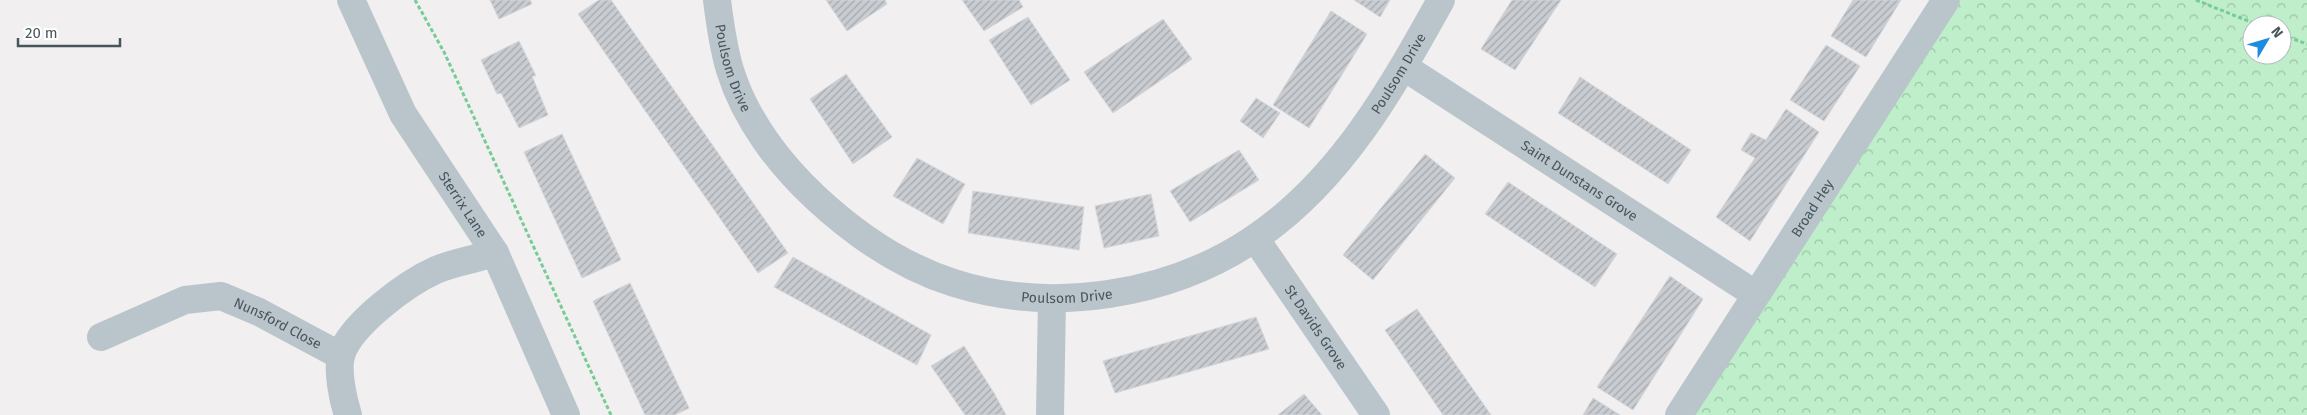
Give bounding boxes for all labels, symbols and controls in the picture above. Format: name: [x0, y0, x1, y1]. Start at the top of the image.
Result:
scale bar: [18, 15, 120, 47]
north arrow: [2242, 15, 2292, 65]
street label: Poulsom Drive: [712, 23, 755, 115]
text: N: [2267, 23, 2286, 41]
text: 20 m: [25, 24, 58, 42]
street label: Poulsom Drive: [1367, 30, 1429, 117]
street label: Saint Dunstans Grove: [1518, 137, 1641, 224]
street label: Sterrix Lane: [435, 168, 491, 241]
street label: Broad Hey: [1787, 176, 1837, 240]
street label: St Davids Grove: [1281, 282, 1351, 373]
street label: Poulsom Drive: [1021, 285, 1114, 307]
street label: Nunsford Close: [231, 294, 325, 353]

